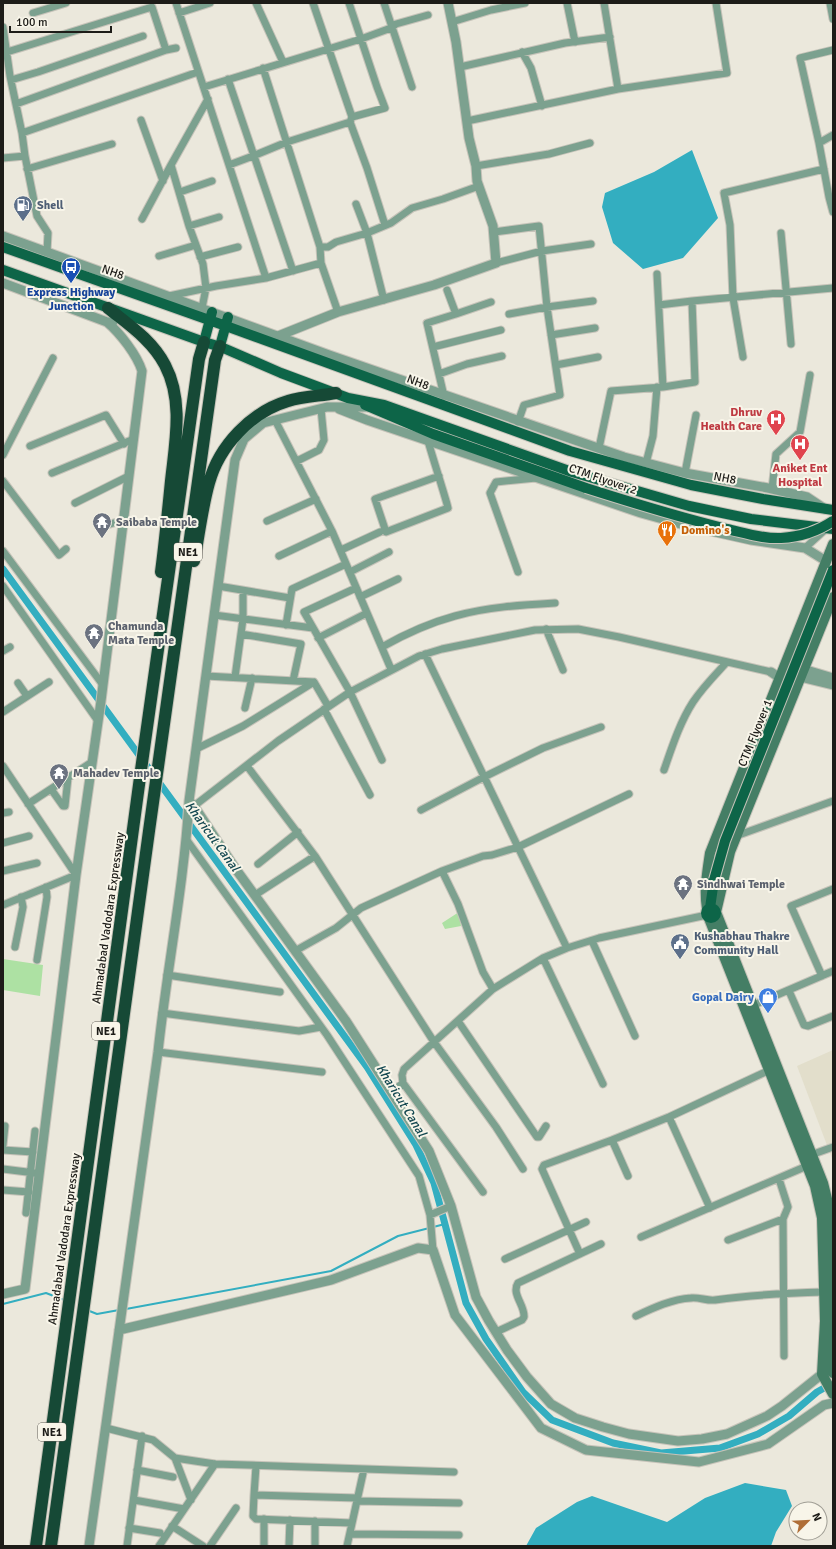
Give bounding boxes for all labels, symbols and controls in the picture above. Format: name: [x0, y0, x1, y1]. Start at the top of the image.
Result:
scale bar: [10, 8, 111, 34]
text: 100 m: [16, 15, 48, 30]
fuel station icon: Shell: [12, 194, 34, 222]
place label: Shell: [37, 198, 64, 213]
bus stop icon: Express Highway Junction: [60, 256, 82, 284]
street label: NH8: [100, 262, 126, 283]
place label: Express Highway Junction: [27, 285, 115, 314]
street label: NH8: [405, 372, 431, 393]
place label: Dhruv Health Care: [700, 405, 762, 434]
hospital icon: Dhruv Health Care: [765, 408, 787, 436]
hospital icon: Aniket Ent Hospital: [789, 433, 811, 461]
street label: CTM Flyover 2: [567, 461, 639, 498]
place label: Aniket Ent Hospital: [773, 461, 828, 490]
street label: NH8: [712, 469, 737, 488]
temple icon: Saibaba Temple: [91, 511, 113, 539]
place label: Saibaba Temple: [116, 515, 197, 530]
restaurant icon: Domino's: [656, 519, 678, 547]
place label: Domino's: [681, 523, 730, 538]
road number: NE1: [174, 543, 202, 561]
place label: Chamunda Mata Temple: [108, 619, 174, 648]
temple icon: Chamunda Mata Temple: [83, 622, 105, 650]
street label: CTM Flyover 1: [735, 697, 776, 769]
temple icon: Mahadev Temple: [48, 762, 70, 790]
place label: Mahadev Temple: [73, 766, 159, 781]
water label: Kharicut Canal: [181, 799, 244, 876]
street label: Ahmadabad Vadodara Expressway: [89, 831, 128, 1005]
temple icon: Sindhwai Temple: [672, 873, 694, 901]
place label: Sindhwai Temple: [697, 877, 785, 892]
place label: Kushabhau Thakre Community Hall: [694, 929, 790, 958]
public building icon: Kushabhau Thakre Community Hall: [669, 932, 691, 960]
shop icon: Gopal Dairy: [757, 986, 779, 1014]
place label: Gopal Dairy: [692, 990, 754, 1005]
road number: NE1: [92, 1022, 120, 1040]
water label: Kharicut Canal: [373, 1061, 430, 1141]
street label: Ahmadabad Vadodara Expressway: [45, 1152, 84, 1326]
road number: NE1: [38, 1423, 66, 1441]
north arrow: [788, 1501, 828, 1541]
text: N: [809, 1511, 824, 1523]

